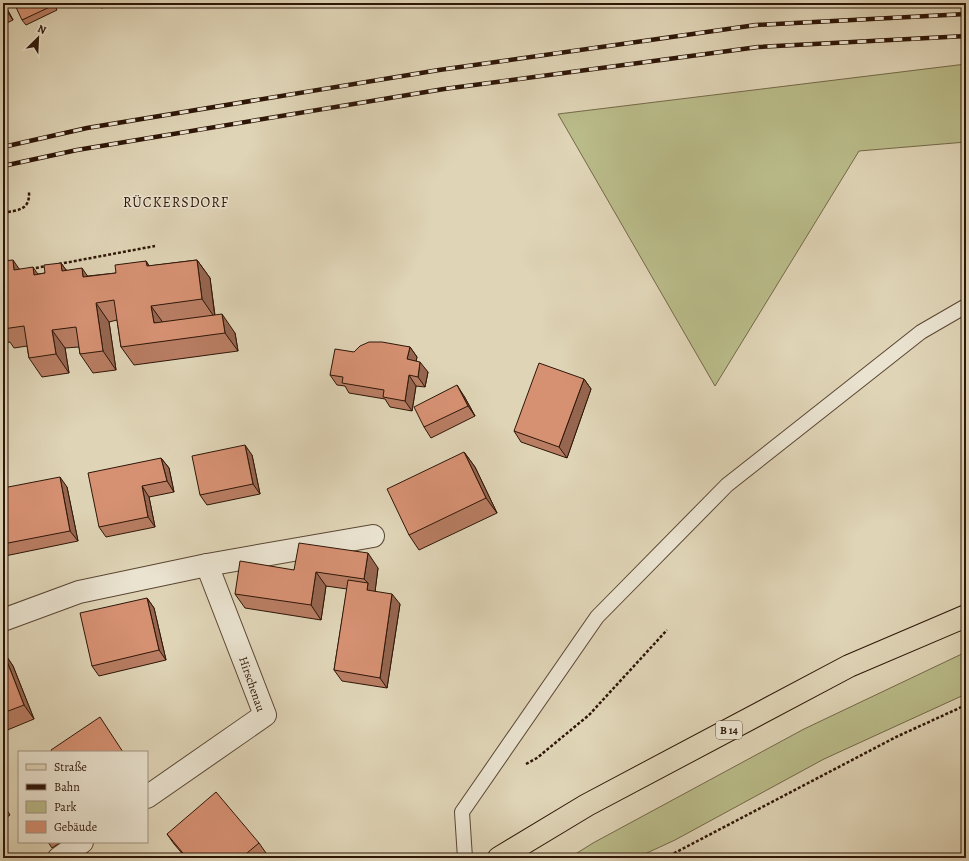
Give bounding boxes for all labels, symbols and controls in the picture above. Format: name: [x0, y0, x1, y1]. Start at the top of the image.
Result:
north arrow: [18, 18, 58, 58]
text: N: [35, 21, 49, 38]
district label: RÜCKERSDORF: [123, 193, 229, 212]
street label: Hirschenau: [235, 654, 269, 714]
road number: B 14: [716, 721, 742, 739]
legend: [18, 751, 148, 843]
text: Straße: [54, 759, 87, 775]
text: Bahn: [54, 779, 80, 795]
text: Park: [54, 799, 77, 815]
text: Gebäude: [54, 819, 97, 835]

